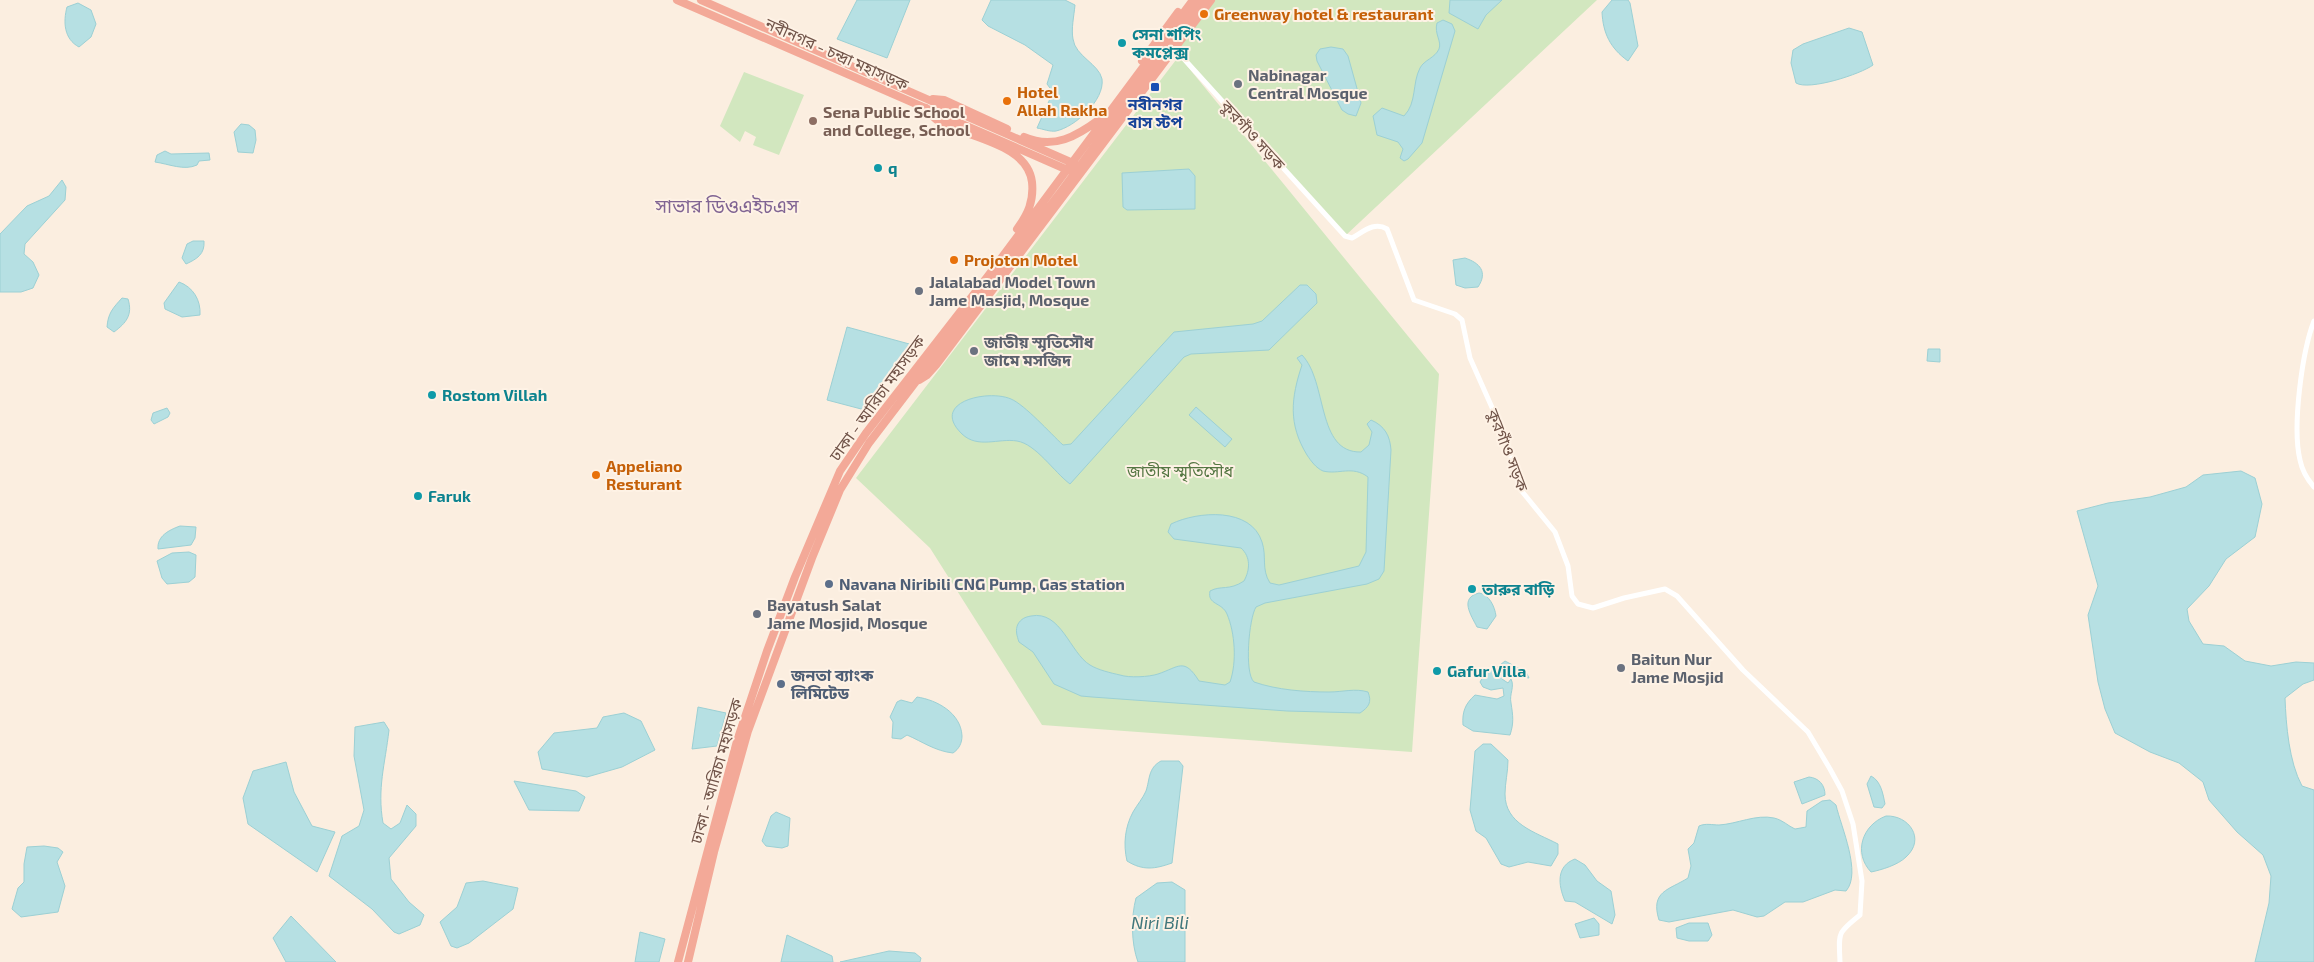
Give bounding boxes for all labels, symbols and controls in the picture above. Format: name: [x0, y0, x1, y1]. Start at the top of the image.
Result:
place label: Greenway hotel & restaurant: [1214, 4, 1434, 24]
marker: Greenway hotel & restaurant: [1198, 8, 1210, 20]
street label: নবীনগর - চন্দ্রা মহাসড়ক: [762, 13, 913, 94]
place label: সেনা শপিং কমপ্লেক্স: [1131, 24, 1202, 61]
marker: সেনা শপিং কমপ্লেক্স: [1116, 37, 1128, 49]
place label: Nabinagar Central Mosque: [1248, 65, 1367, 102]
marker: Nabinagar Central Mosque: [1232, 78, 1244, 90]
marker: নবীনগর বাস স্টপ: [1149, 81, 1161, 93]
place label: Hotel Allah Rakha: [1017, 82, 1107, 119]
place label: নবীনগর বাস স্টপ: [1127, 94, 1183, 131]
marker: Hotel Allah Rakha: [1001, 95, 1013, 107]
street label: কুরগাঁও সড়ক: [1216, 95, 1290, 175]
place label: Sena Public School and College, School: [823, 102, 971, 139]
marker: Sena Public School and College, School: [807, 115, 819, 127]
place label: q: [888, 158, 898, 177]
marker: q: [872, 162, 884, 174]
district label: সাভার ডিওএইচএস: [654, 194, 800, 217]
place label: Projoton Motel: [964, 250, 1079, 269]
marker: Projoton Motel: [948, 254, 960, 266]
place label: Jalalabad Model Town Jame Masjid, Mosque: [929, 272, 1096, 309]
marker: Jalalabad Model Town Jame Masjid, Mosque: [913, 285, 925, 297]
street label: ঢাকা - আরিচা মহাসড়ক: [824, 331, 929, 465]
place label: জাতীয় স্মৃতিসৌধ জামে মসজিদ: [983, 332, 1094, 369]
marker: জাতীয় স্মৃতিসৌধ জামে মসজিদ: [968, 345, 980, 357]
place label: Rostom Villah: [442, 385, 547, 404]
marker: Rostom Villah: [426, 389, 438, 401]
street label: কুরগাঁও সড়ক: [1483, 405, 1533, 495]
place label: Appeliano Resturant: [606, 456, 683, 493]
park label: জাতীয় স্মৃতিসৌধ: [1126, 461, 1234, 483]
marker: Appeliano Resturant: [590, 469, 602, 481]
place label: Faruk: [428, 486, 471, 505]
marker: Faruk: [412, 490, 424, 502]
place label: Navana Niribili CNG Pump, Gas station: [839, 574, 1125, 593]
marker: Navana Niribili CNG Pump, Gas station: [823, 578, 835, 590]
place label: তারুর বাড়ি: [1481, 579, 1555, 598]
marker: তারুর বাড়ি: [1466, 583, 1478, 595]
place label: Bayatush Salat Jame Mosjid, Mosque: [767, 595, 928, 632]
marker: Bayatush Salat Jame Mosjid, Mosque: [751, 608, 763, 620]
place label: Baitun Nur Jame Mosjid: [1631, 649, 1724, 686]
place label: Gafur Villa: [1447, 661, 1526, 680]
marker: Baitun Nur Jame Mosjid: [1615, 662, 1627, 674]
place label: জনতা ব্যাংক লিমিটেড: [790, 665, 874, 702]
marker: Gafur Villa: [1431, 665, 1443, 677]
marker: জনতা ব্যাংক লিমিটেড: [775, 678, 787, 690]
street label: ঢাকা - আরিচা মহাসড়ক: [685, 695, 746, 847]
water label: Niri Bili: [1131, 911, 1190, 933]

